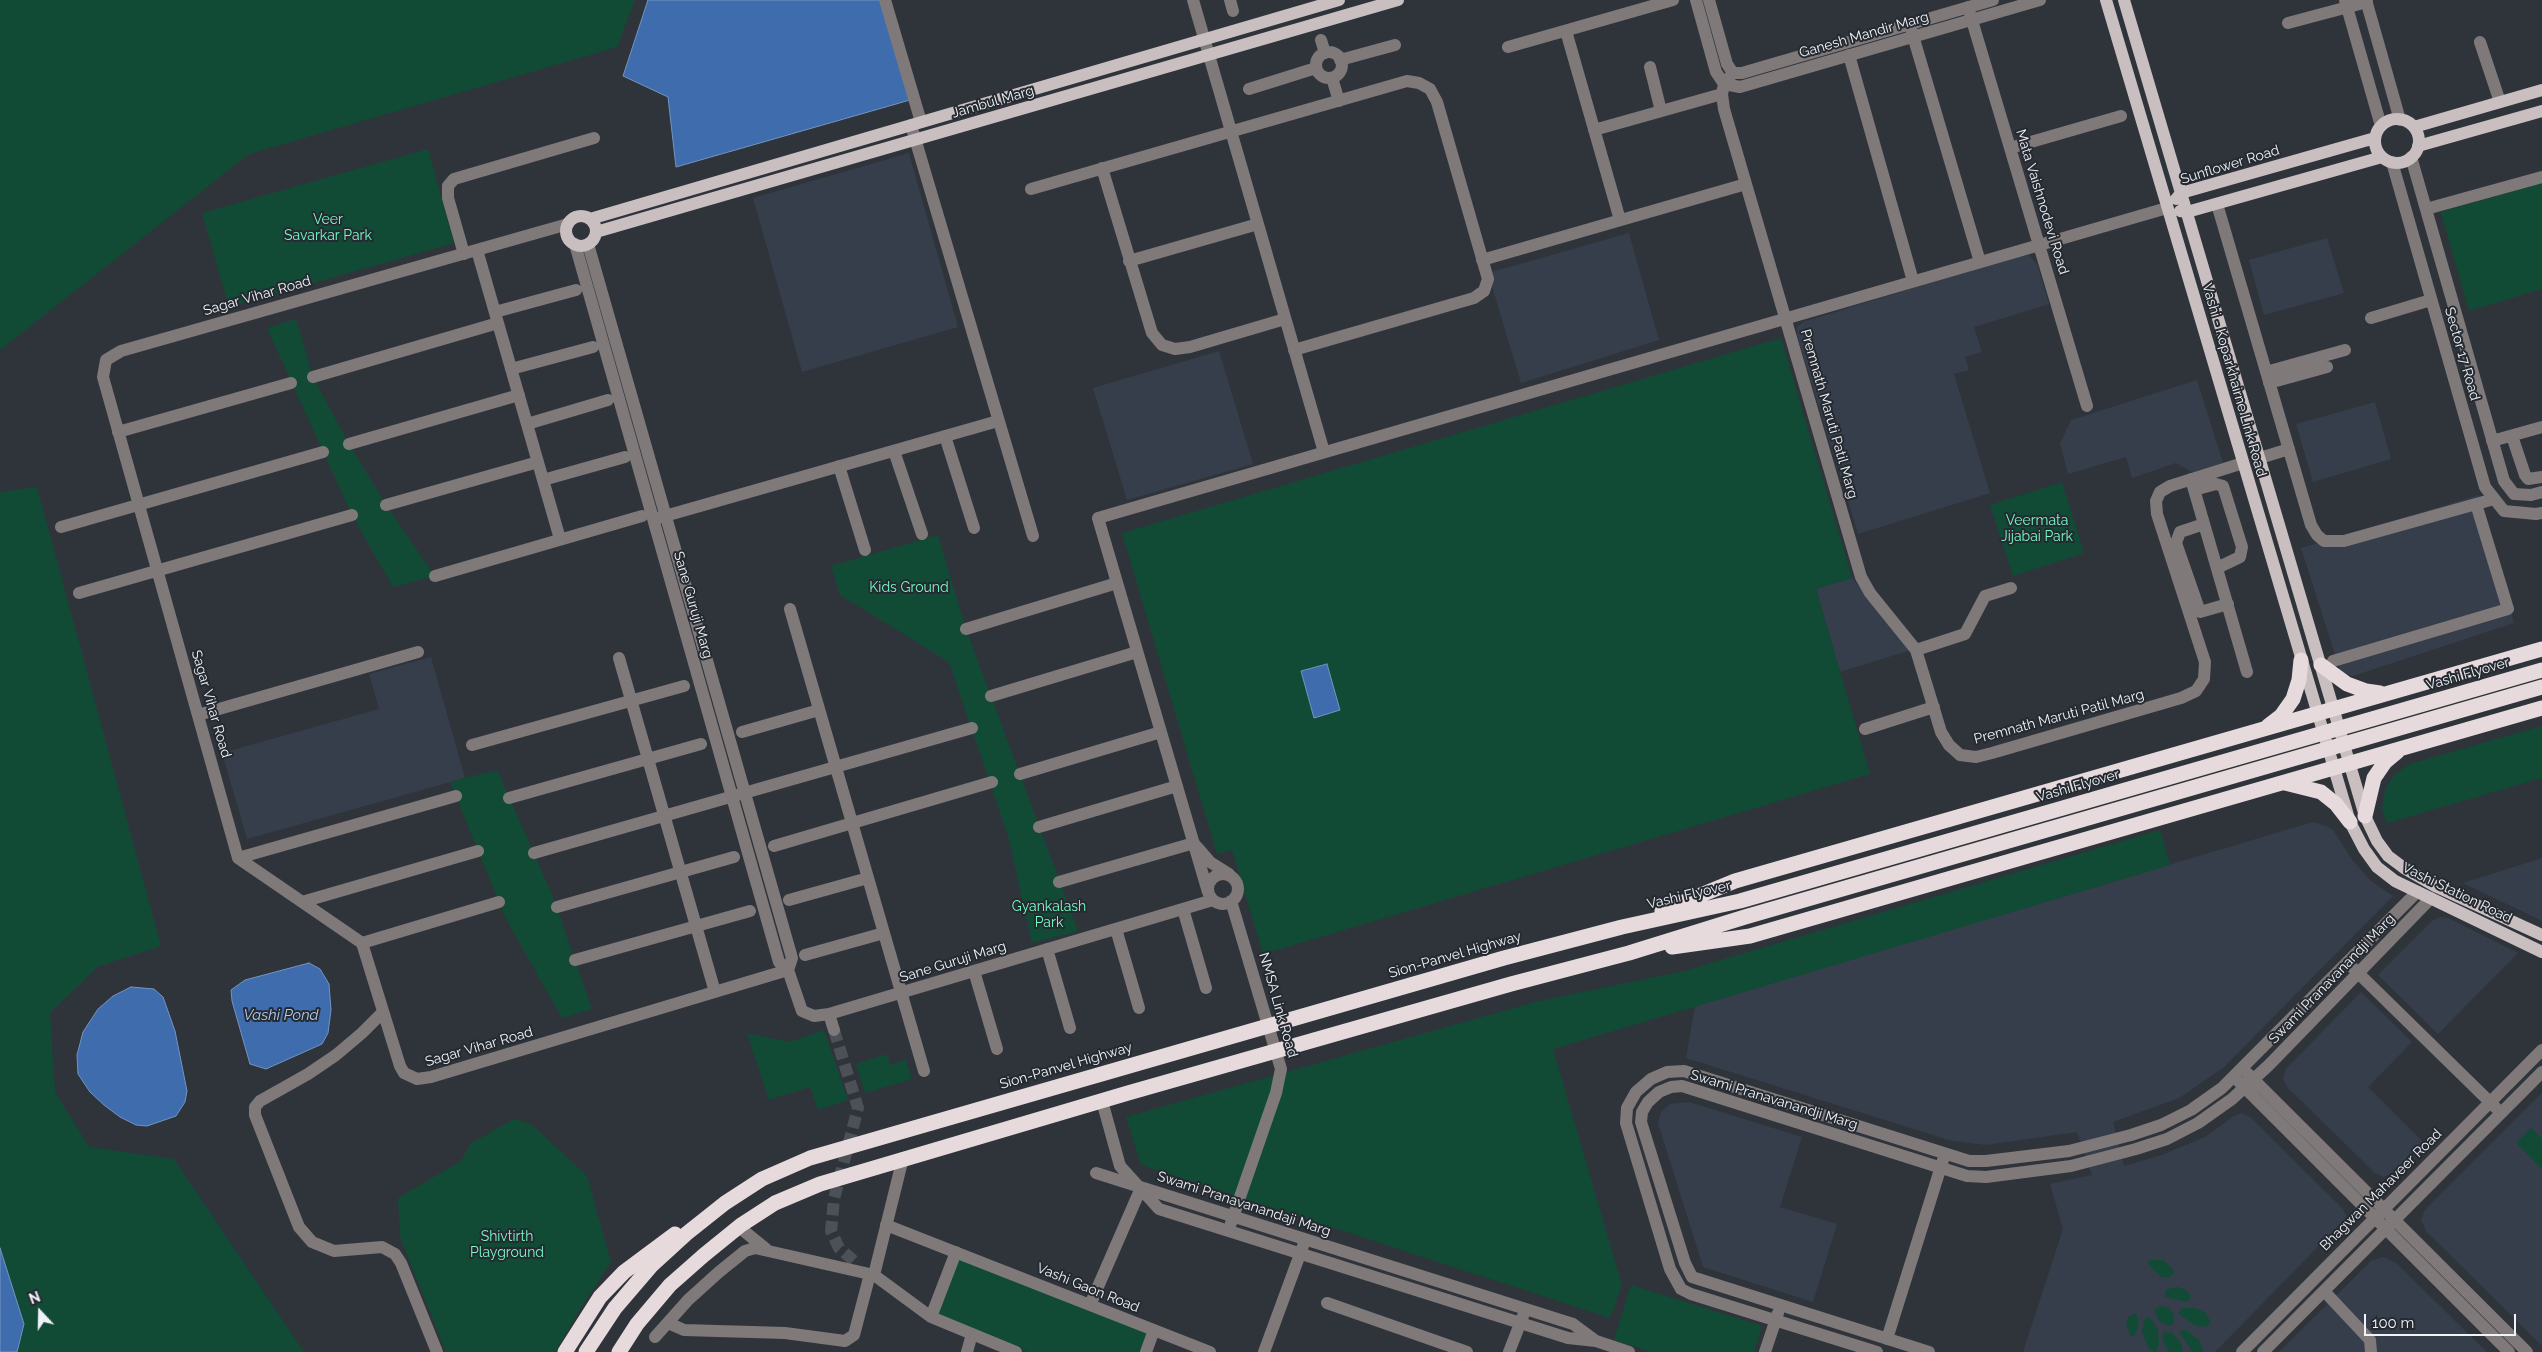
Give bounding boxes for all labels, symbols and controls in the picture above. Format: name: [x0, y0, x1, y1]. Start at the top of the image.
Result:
street label: Ganesh Mandir Marg: [1797, 8, 1931, 62]
street label: Jambul Marg: [950, 82, 1036, 122]
street label: Mata Vaishnodevi Road: [2012, 127, 2072, 277]
street label: Sunflower Road: [2179, 142, 2281, 188]
park label: Veer Savarkar Park: [284, 212, 372, 244]
street label: Sagar Vihar Road: [201, 273, 313, 319]
street label: Vashi - Koparkhairne Link Road: [2198, 281, 2270, 479]
street label: Sector 17 Road: [2441, 305, 2483, 403]
street label: Premnath Maruti Patil Marg: [1797, 327, 1861, 501]
park label: Veermata Jijabai Park: [2001, 513, 2073, 546]
street label: Sane Guruji Marg: [670, 550, 716, 660]
park label: Kids Ground: [869, 580, 949, 596]
street label: Sagar Vihar Road: [188, 648, 234, 760]
street label: Vashi Flyover: [2425, 654, 2511, 694]
street label: Premnath Maruti Patil Marg: [1972, 686, 2146, 748]
street label: Vashi Flyover: [2035, 766, 2121, 806]
street label: Vashi Station Road: [2399, 859, 2515, 927]
street label: Vashi Flyover: [1645, 877, 1733, 913]
park label: Gyankalash Park: [1012, 899, 1086, 932]
street label: Swami Pranavanandji Marg: [2266, 911, 2398, 1047]
street label: Sion-Panvel Highway: [1387, 928, 1523, 982]
street label: Sane Guruji Marg: [898, 938, 1008, 986]
street label: NMSA Link Road: [1255, 951, 1301, 1059]
water label: Vashi Pond: [243, 1006, 319, 1024]
street label: Sagar Vihar Road: [423, 1024, 535, 1070]
street label: Sion-Panvel Highway: [998, 1039, 1134, 1093]
street label: Swami Pranavanandji Marg: [1688, 1067, 1860, 1133]
street label: Bhagwan Mahaveer Road: [2317, 1126, 2445, 1254]
street label: Swami Pranavanandaji Marg: [1155, 1168, 1333, 1240]
park label: Shivtirth Playground: [470, 1229, 544, 1262]
street label: Vashi Gaon Road: [1034, 1260, 1142, 1316]
north arrow: [15, 1287, 65, 1337]
text: N: [27, 1289, 42, 1307]
scale bar: [2367, 1304, 2520, 1336]
text: 100 m: [2372, 1314, 2414, 1332]

